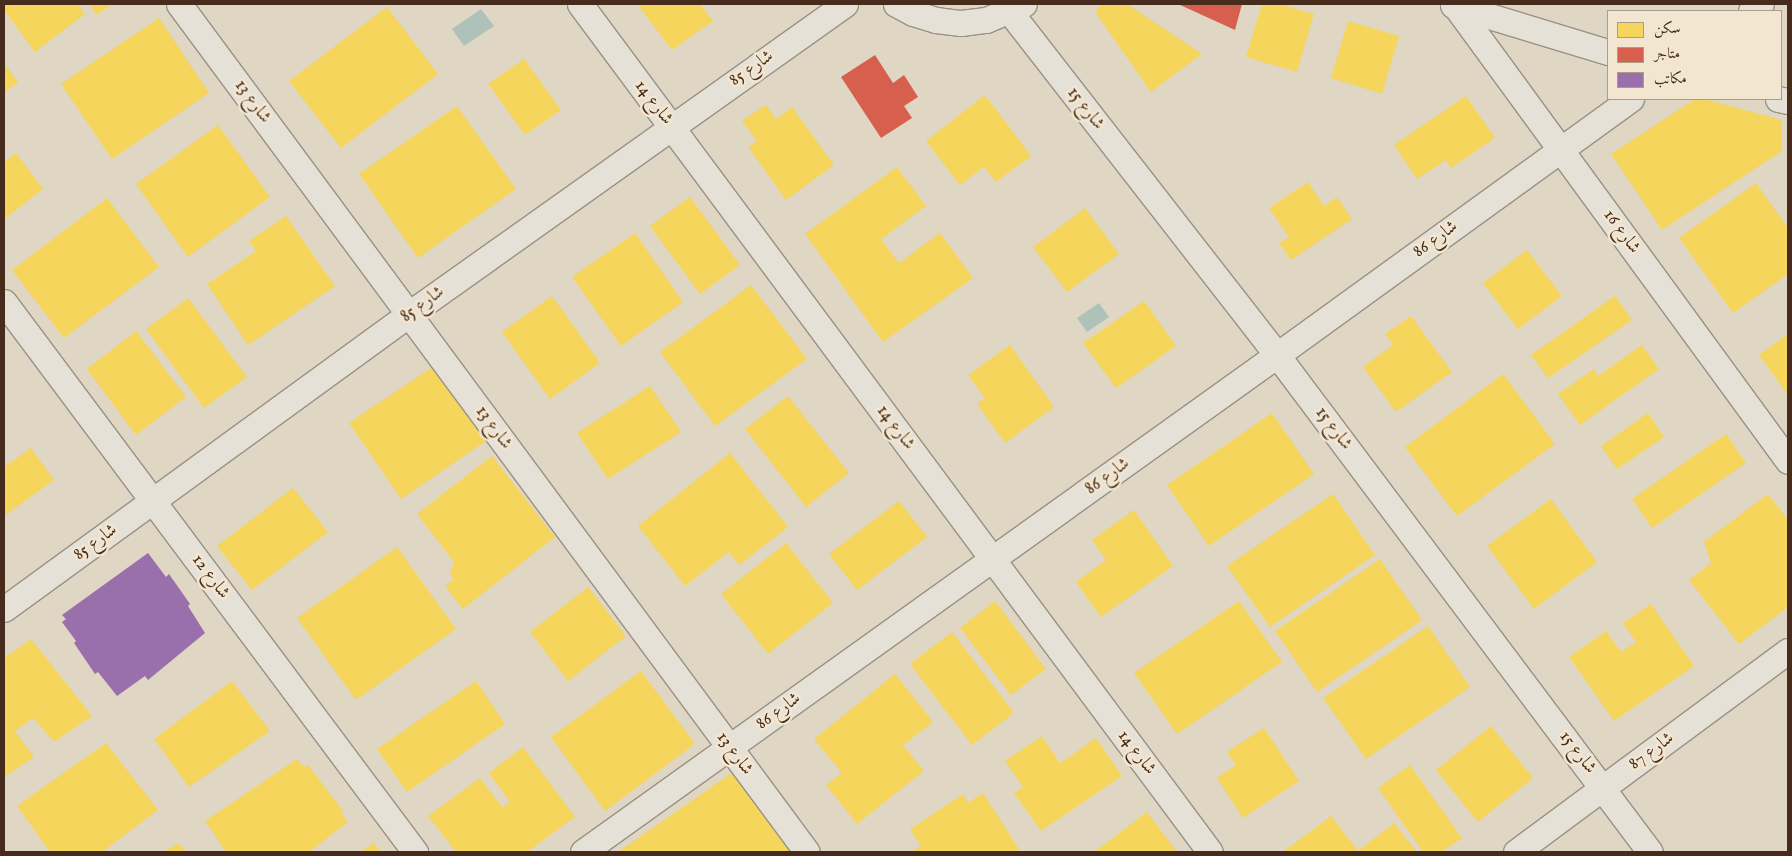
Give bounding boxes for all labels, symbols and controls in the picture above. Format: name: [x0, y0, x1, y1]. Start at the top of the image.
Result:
legend: [1607, 10, 1782, 100]
text: سكن: [1654, 19, 1681, 38]
text: متاجر: [1654, 44, 1680, 63]
street label: شارع 85: [726, 46, 778, 92]
text: مكاتب: [1654, 69, 1687, 88]
street label: شارع 13: [229, 76, 275, 128]
street label: شارع 14: [629, 76, 677, 130]
street label: شارع 15: [1062, 83, 1108, 135]
street label: شارع 16: [1598, 206, 1644, 258]
street label: شارع 86: [1409, 217, 1463, 263]
street label: شارع 85: [397, 282, 449, 328]
street label: شارع 14: [871, 401, 919, 455]
street label: شارع 13: [470, 402, 516, 454]
street label: شارع 15: [1310, 403, 1356, 455]
street label: شارع 86: [1081, 454, 1135, 500]
street label: شارع 85: [70, 520, 122, 566]
street label: شارع 12: [186, 550, 234, 604]
street label: شارع 86: [752, 689, 806, 735]
street label: شارع 14: [1112, 726, 1160, 780]
street label: شارع 15: [1554, 727, 1600, 779]
street label: شارع 13: [711, 728, 757, 780]
street label: شارع 87: [1625, 728, 1679, 776]

